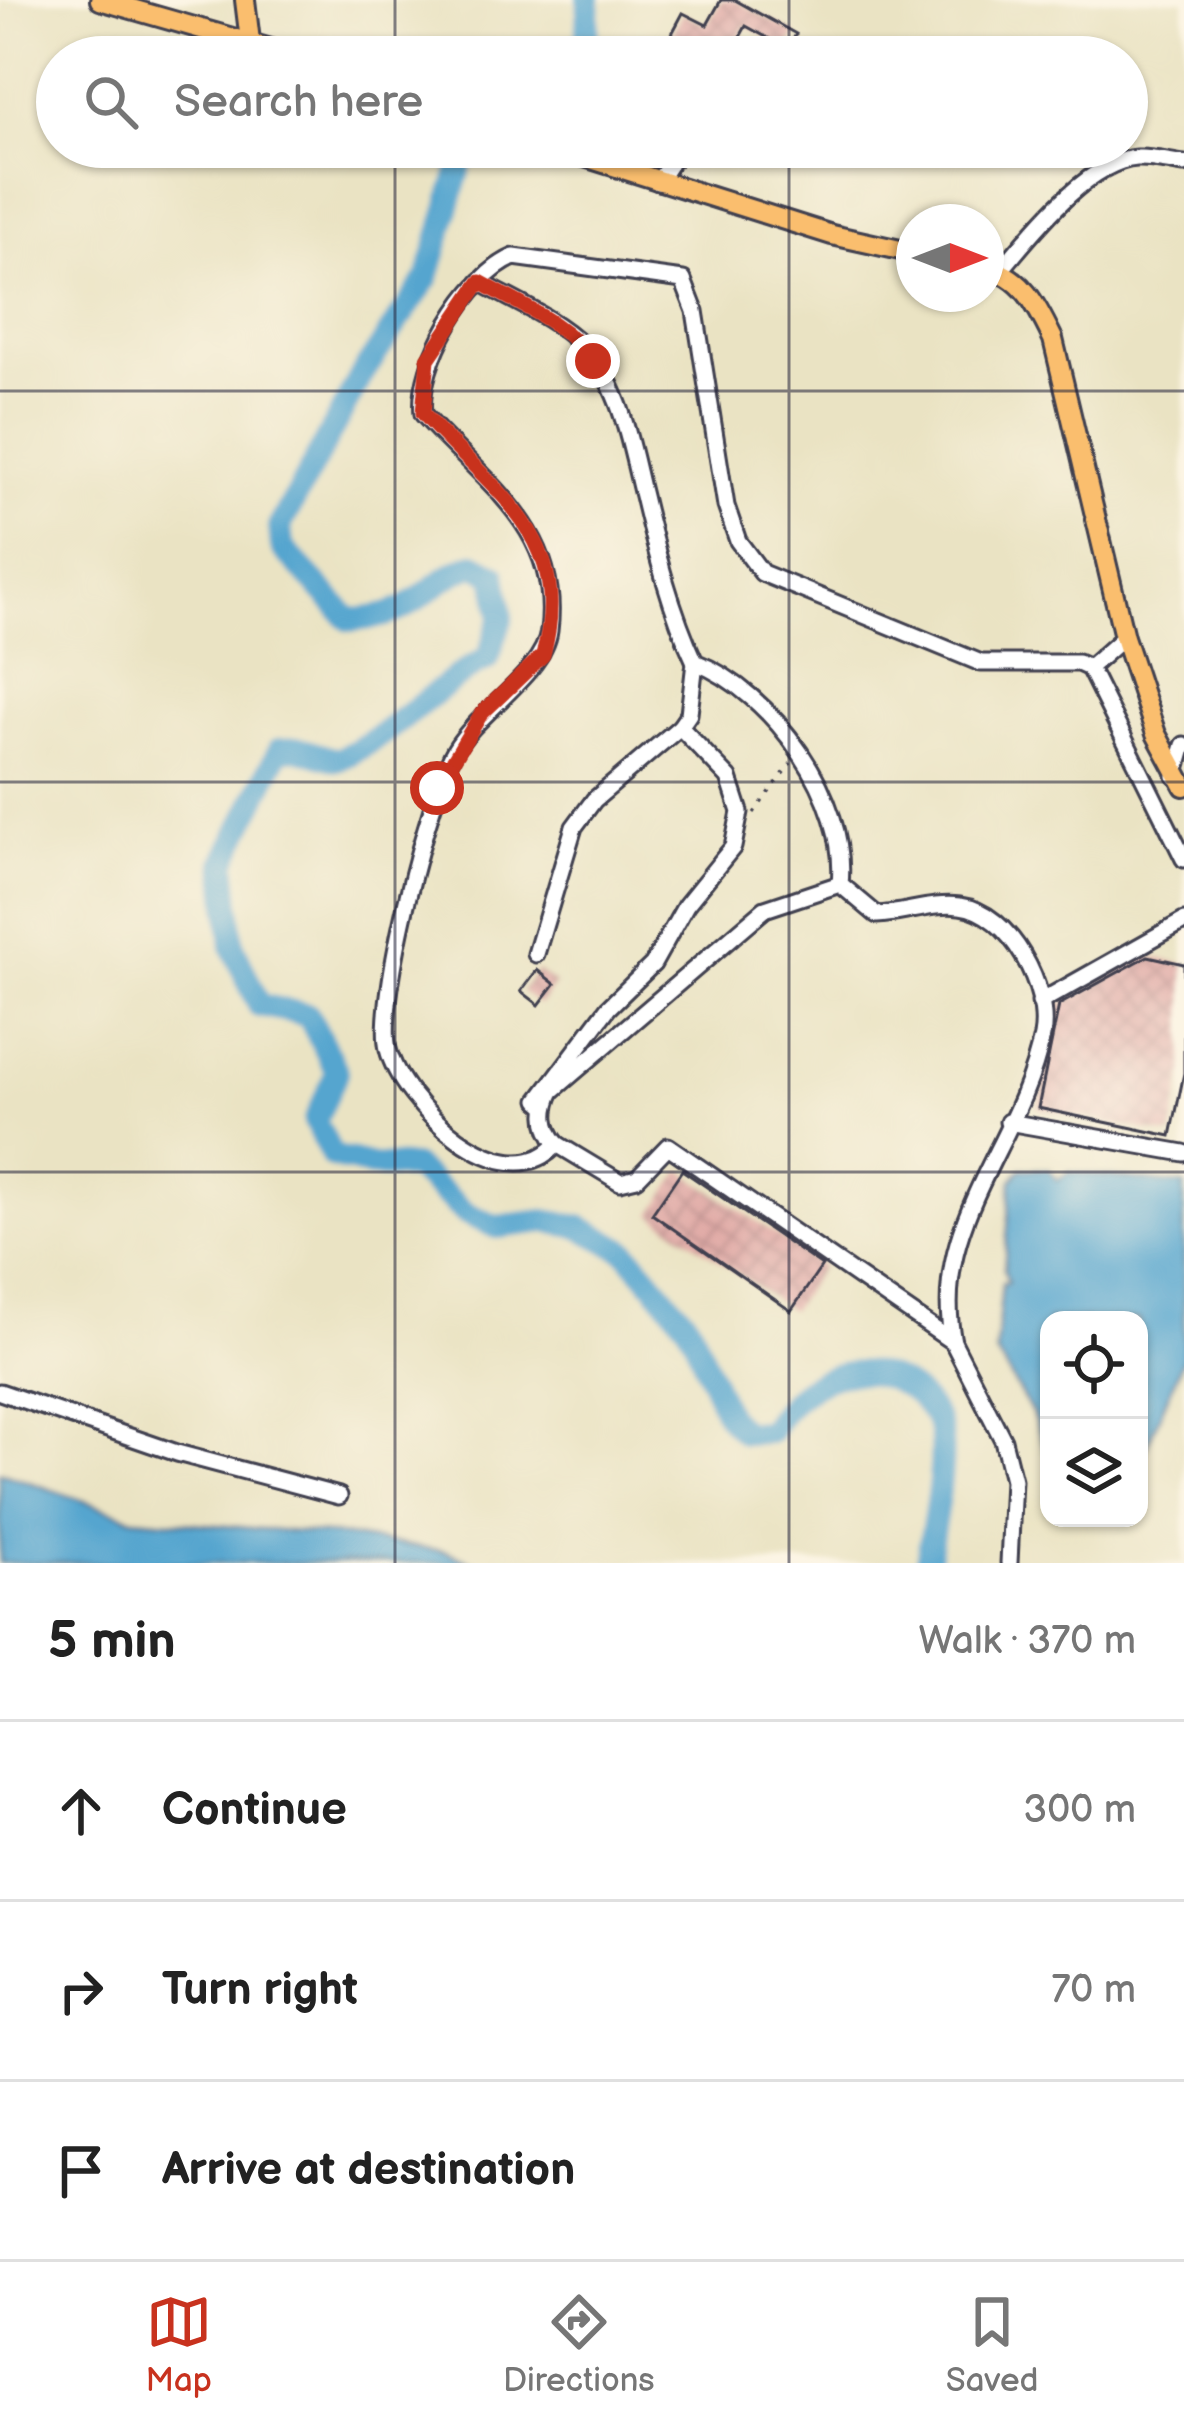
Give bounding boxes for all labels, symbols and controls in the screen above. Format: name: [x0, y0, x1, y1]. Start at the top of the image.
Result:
search box: [36, 36, 1148, 168]
icon: search: [78, 69, 144, 135]
text: Search here: [174, 75, 423, 130]
north arrow: [896, 204, 1004, 312]
route end: [566, 334, 620, 388]
route start: [410, 761, 464, 815]
map controls: [1040, 1311, 1148, 1527]
button: locate: [1040, 1311, 1148, 1419]
button: layers: [1040, 1419, 1148, 1527]
text: 5 min: [48, 1611, 176, 1672]
text: Walk · 370 m: [918, 1618, 1136, 1665]
icon: ahead: [48, 1778, 114, 1844]
text: Continue: [162, 1783, 347, 1838]
text: 300 m: [1023, 1787, 1136, 1834]
icon: right: [48, 1958, 114, 2024]
text: Turn right: [162, 1963, 358, 2018]
text: 70 m: [1051, 1967, 1136, 2014]
icon: arrive: [48, 2138, 114, 2204]
text: Arrive at destination: [162, 2143, 575, 2198]
tab: Map: [146, 2289, 212, 2401]
tab: Directions: [503, 2289, 655, 2401]
tab: Saved: [946, 2289, 1038, 2401]

